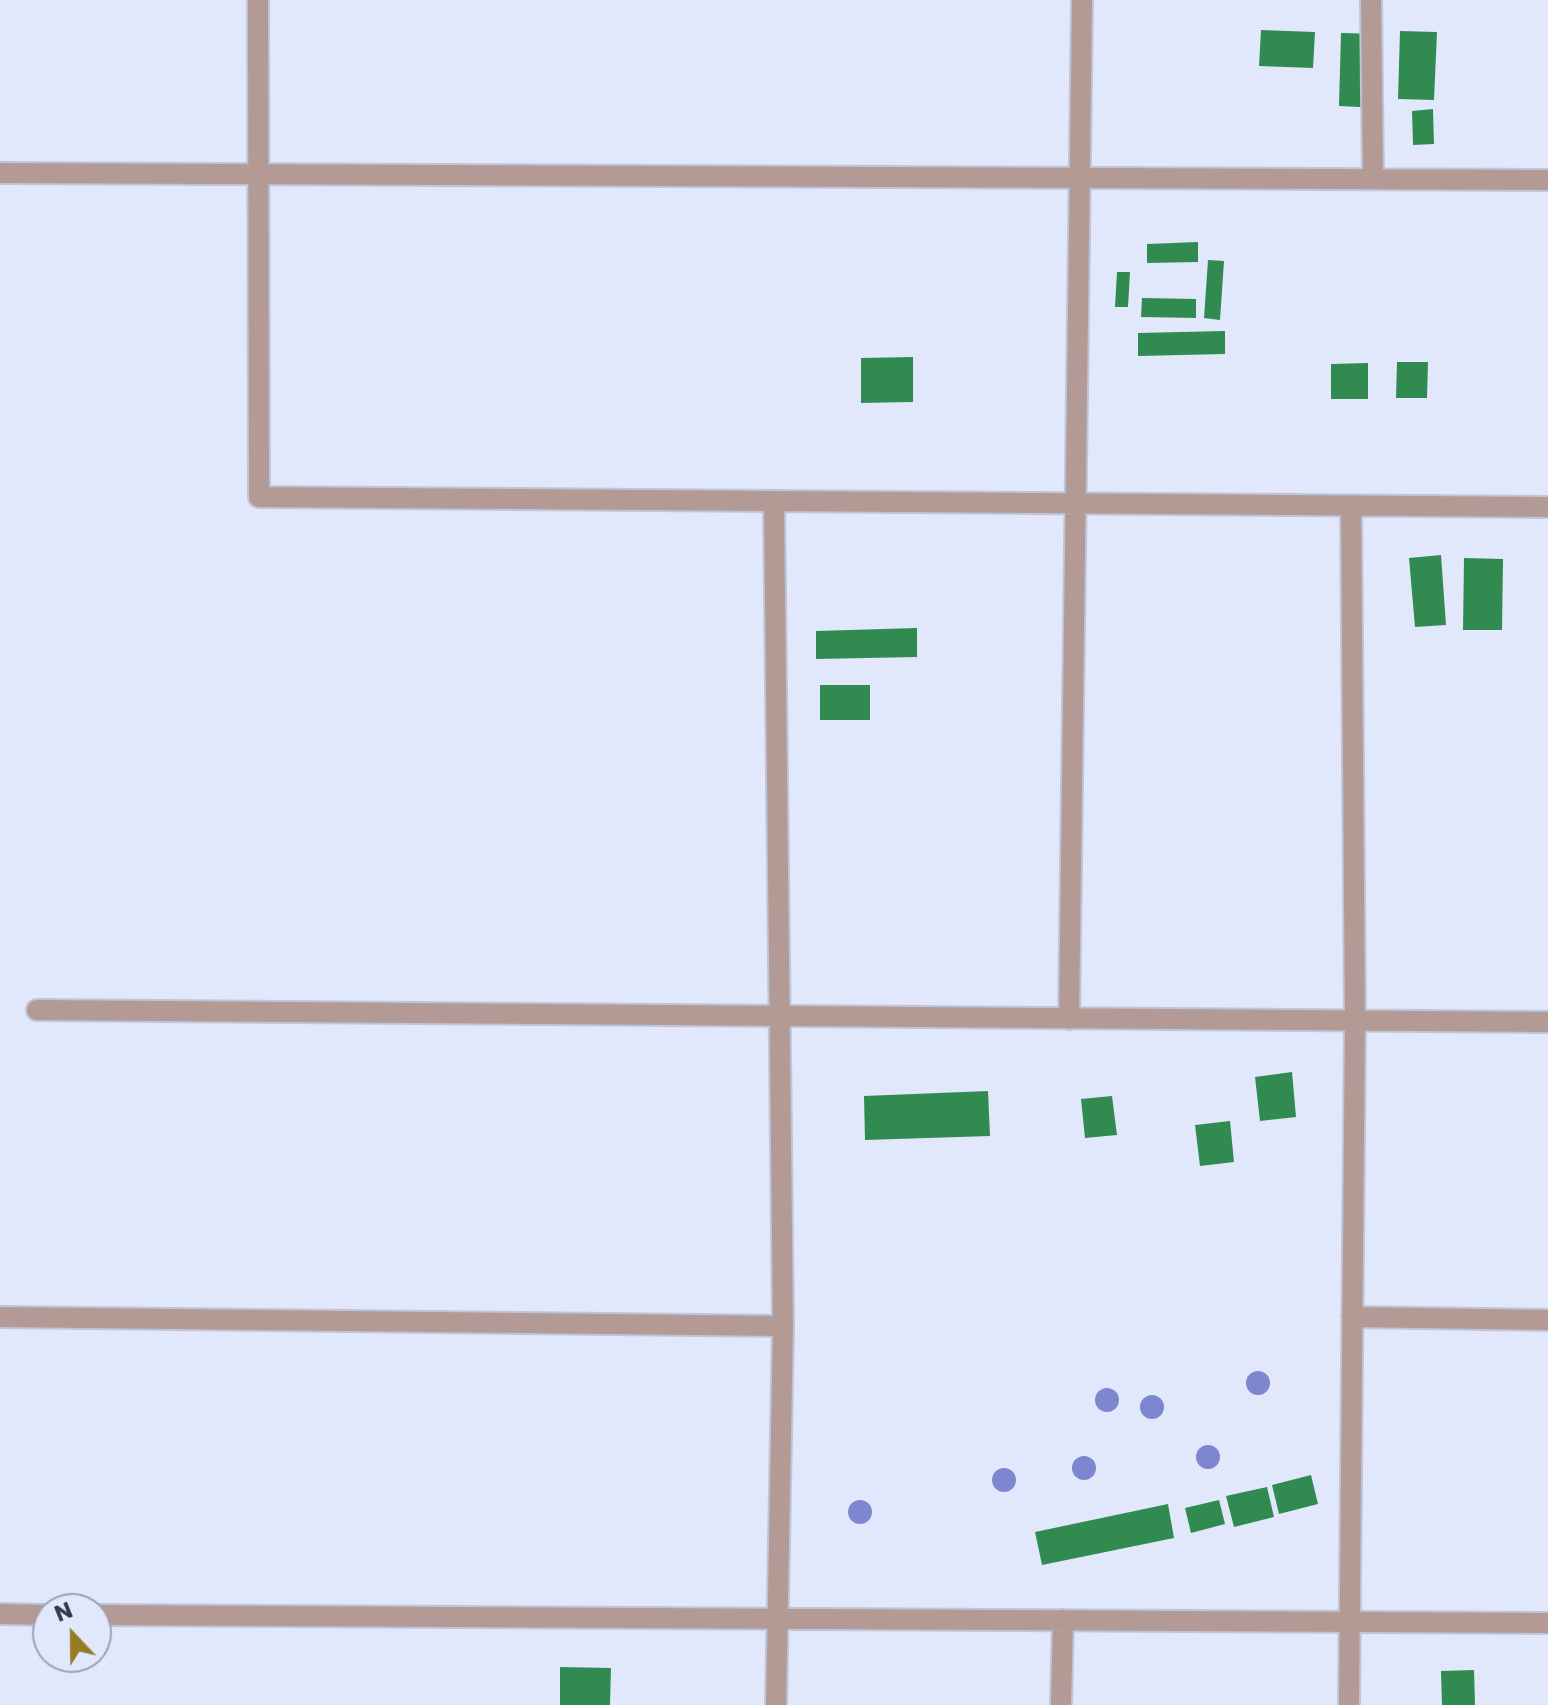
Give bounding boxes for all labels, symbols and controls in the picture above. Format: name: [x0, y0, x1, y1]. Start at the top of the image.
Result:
north arrow: [32, 1593, 112, 1673]
text: N: [50, 1595, 77, 1630]

